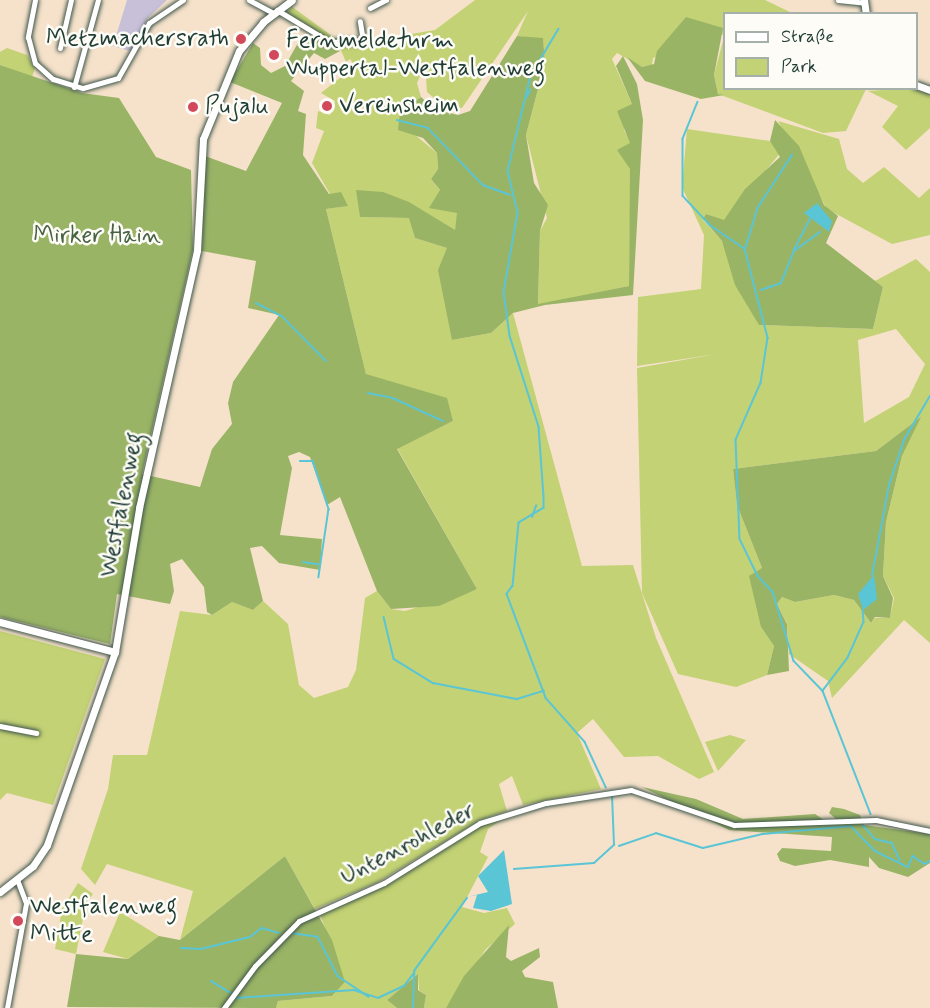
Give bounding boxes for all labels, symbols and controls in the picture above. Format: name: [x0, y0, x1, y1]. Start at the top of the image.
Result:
legend: [723, 12, 918, 90]
place label: Metzmachersrath: [46, 25, 229, 53]
text: Straße: [781, 25, 834, 49]
place label: Fernmeldeturm Wuppertal-Westfalenweg: [286, 27, 545, 83]
marker: Metzmachersrath: [234, 32, 248, 46]
marker: Fernmeldeturm Wuppertal-Westfalenweg: [267, 48, 281, 62]
text: Park: [781, 55, 817, 79]
place label: Vereinsheim: [339, 92, 459, 120]
place label: Pujalu: [205, 93, 269, 121]
marker: Vereinsheim: [320, 99, 334, 113]
marker: Pujalu: [186, 100, 200, 114]
park label: Mirker Hain: [36, 222, 158, 250]
street label: Westfalenweg: [94, 430, 150, 580]
street label: Untenrohleder: [336, 796, 480, 892]
place label: Westfalenweg Mitte: [30, 893, 177, 949]
marker: Westfalenweg Mitte: [11, 914, 25, 928]

